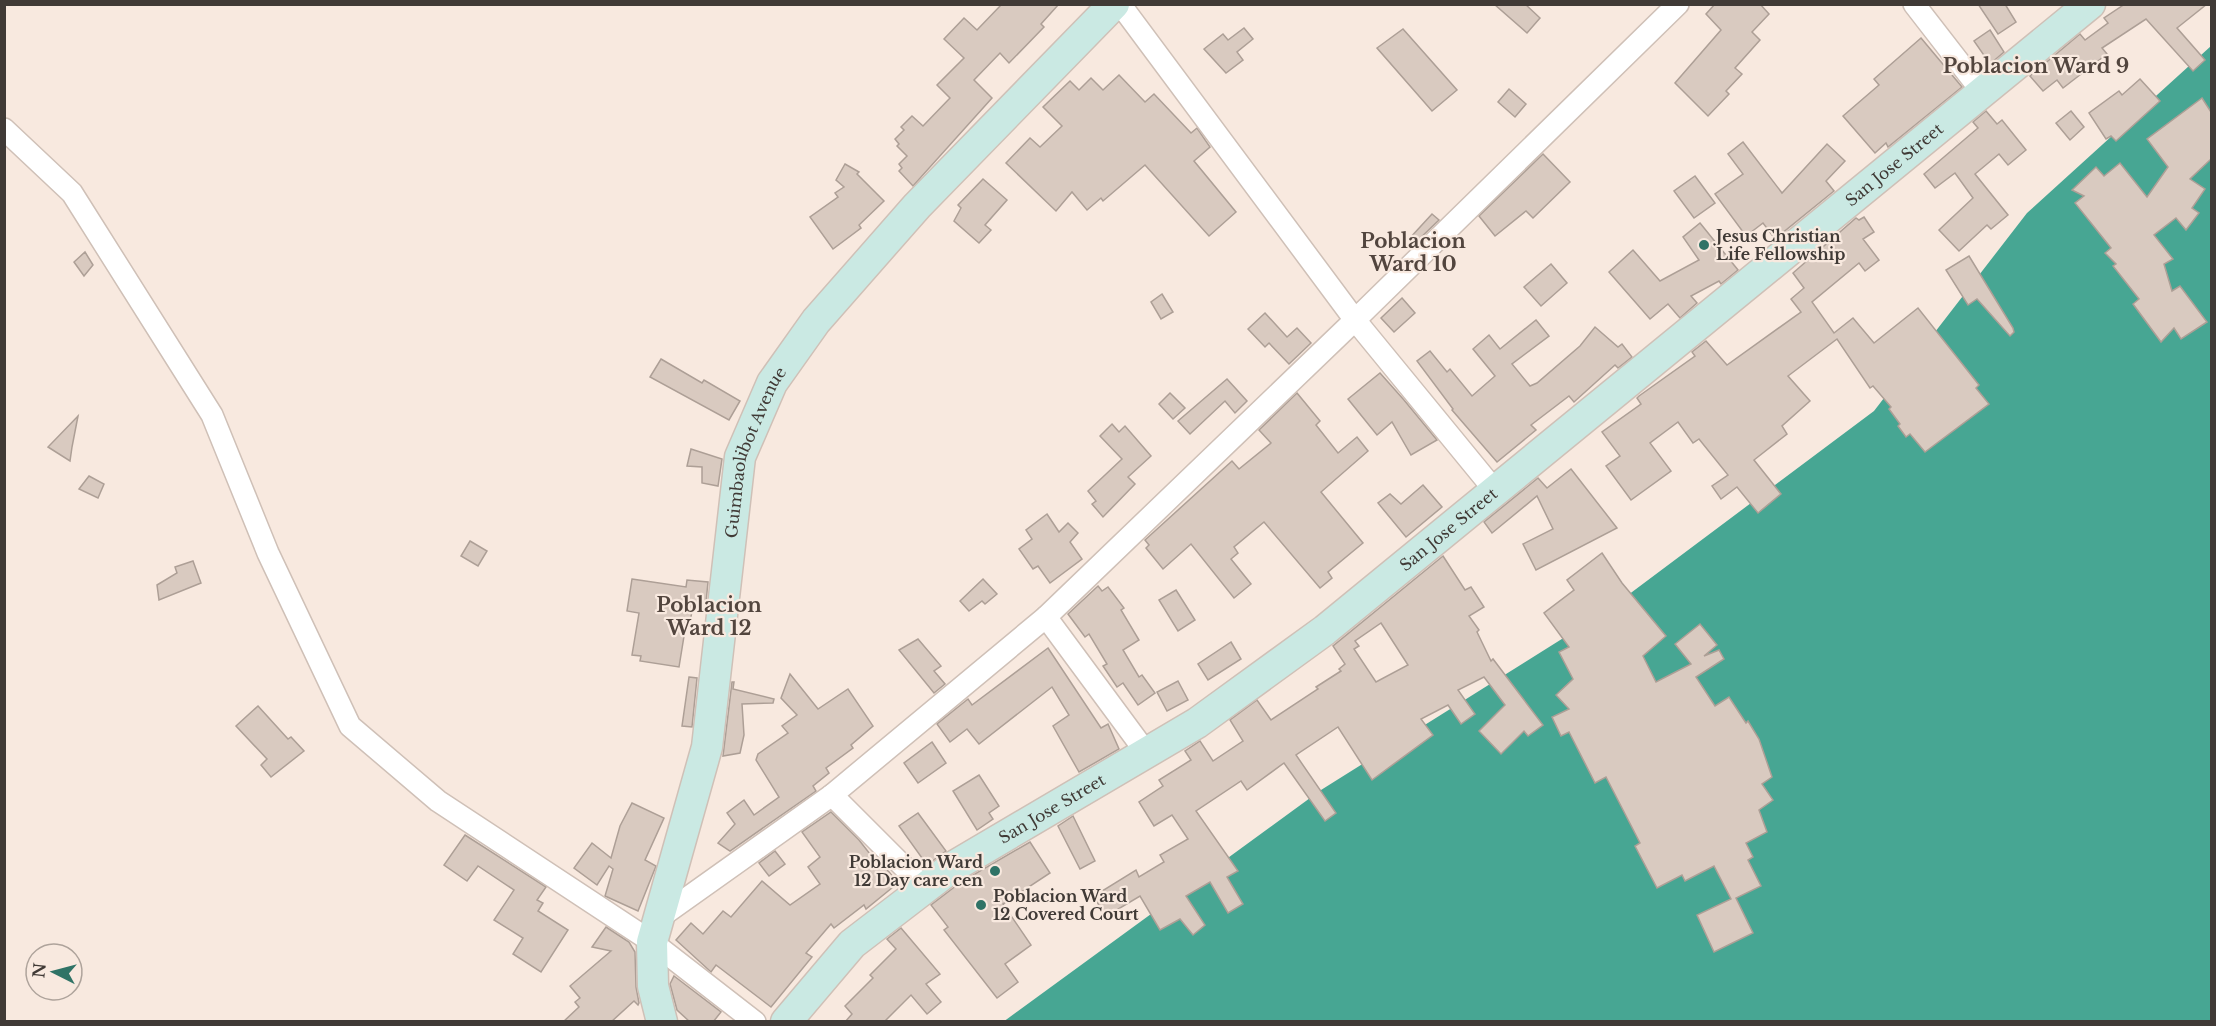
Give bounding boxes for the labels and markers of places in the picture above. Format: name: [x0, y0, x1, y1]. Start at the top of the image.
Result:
place label: Jesus Christian Life Fellowship: [1713, 226, 1846, 264]
marker: Jesus Christian Life Fellowship: [1697, 238, 1711, 252]
place label: Poblacion Ward 12 Day care cen: [849, 852, 983, 890]
marker: Poblacion Ward 12 Day care cen: [988, 864, 1002, 878]
place label: Poblacion Ward 12 Covered Court: [993, 886, 1140, 924]
marker: Poblacion Ward 12 Covered Court: [974, 898, 988, 912]

